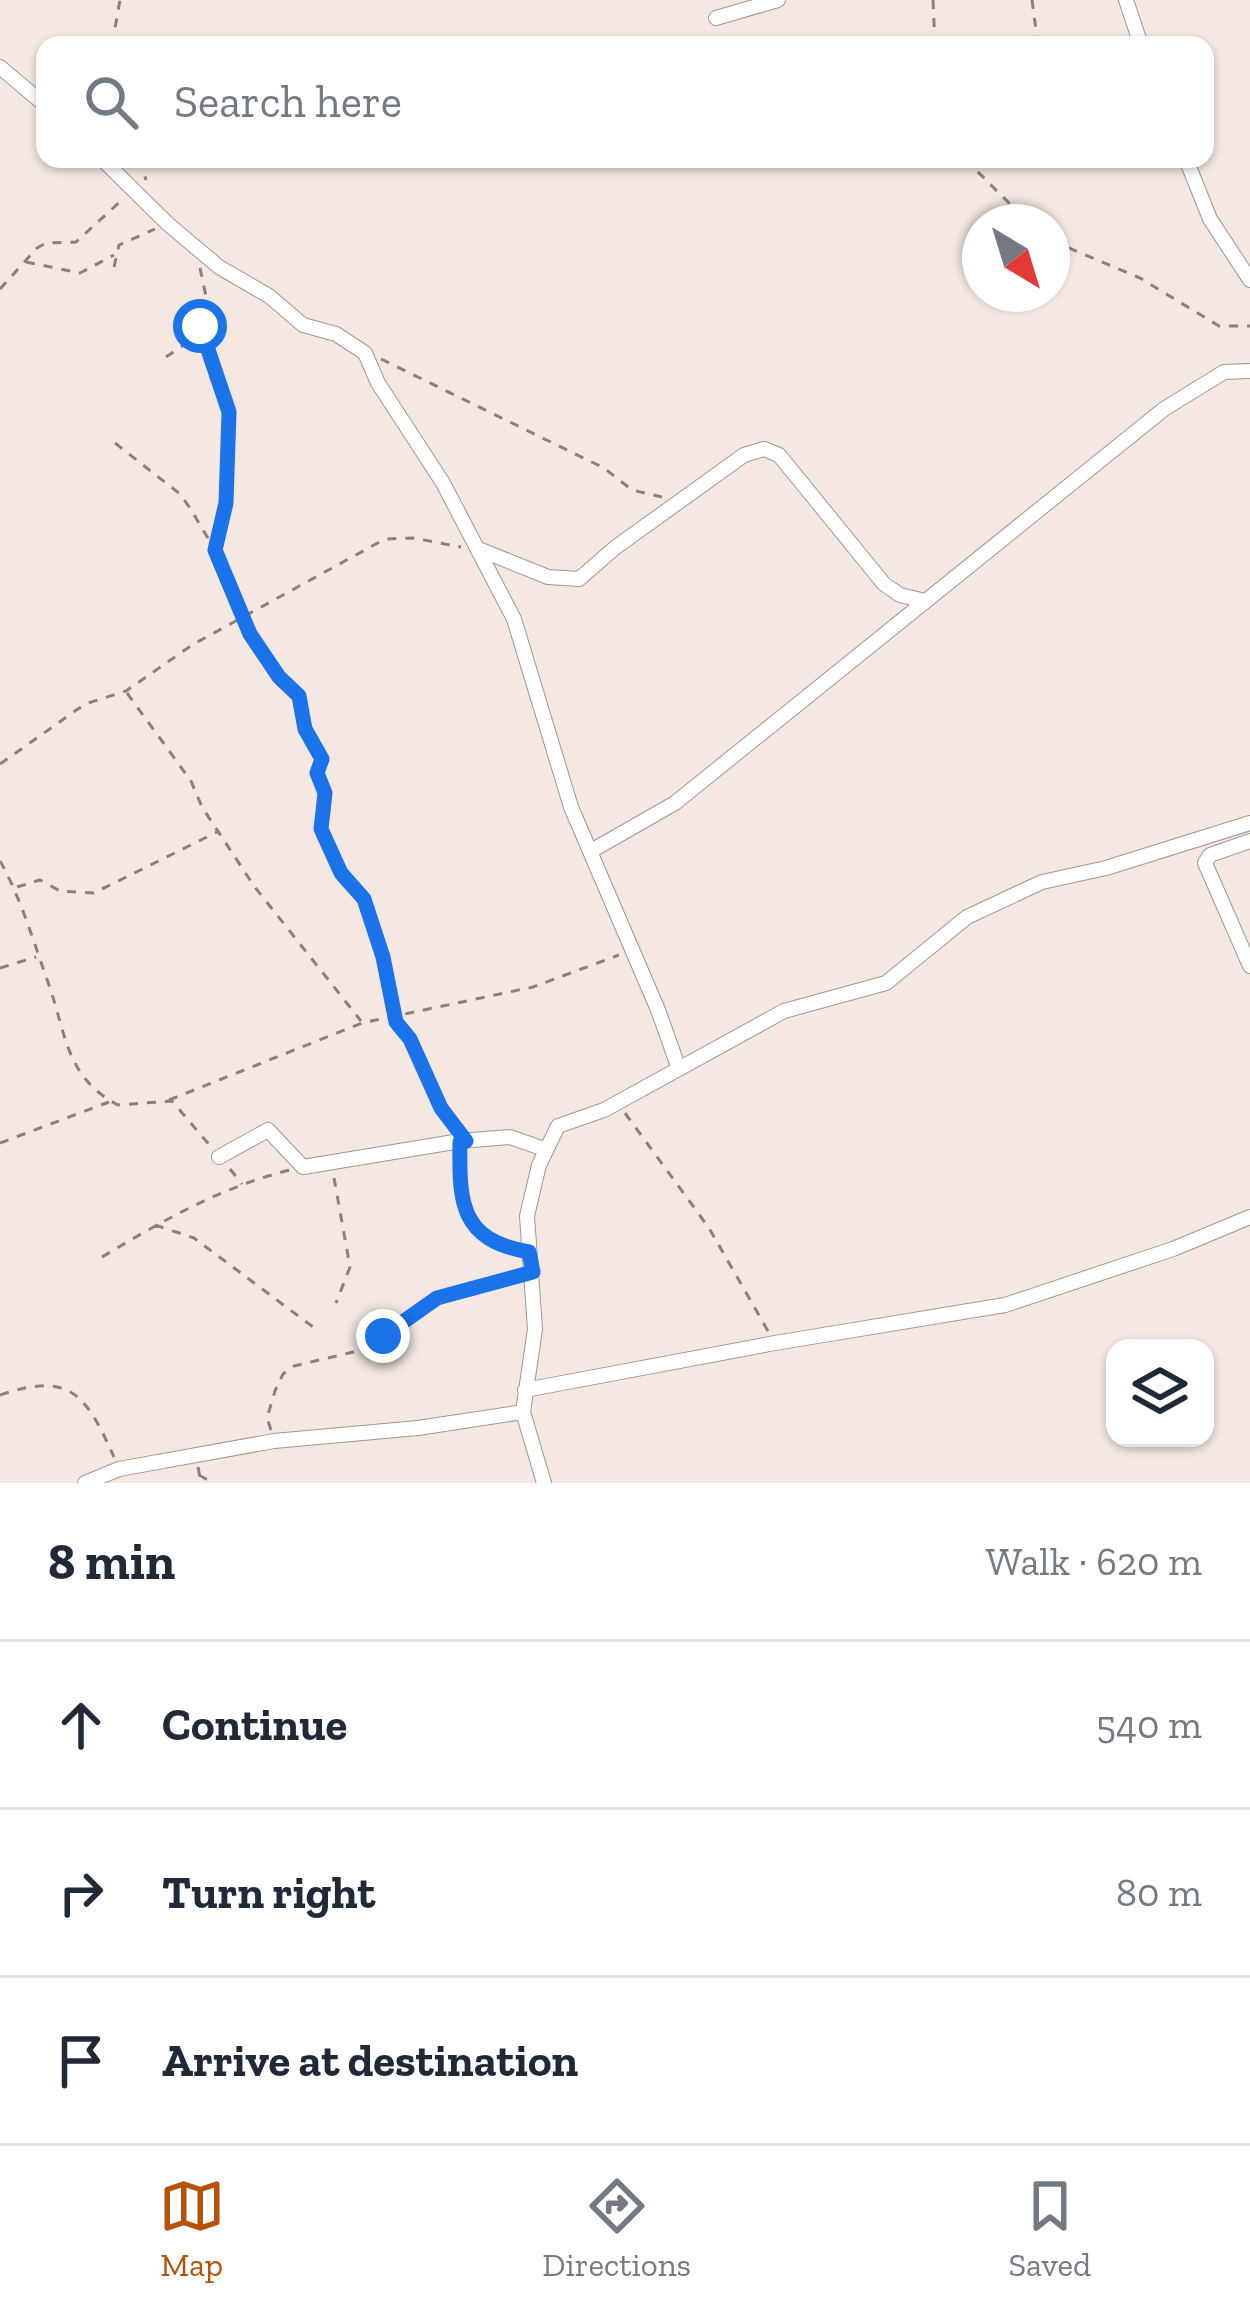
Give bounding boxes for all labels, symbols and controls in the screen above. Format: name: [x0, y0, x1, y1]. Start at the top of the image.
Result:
search box: [36, 36, 1214, 168]
icon: search: [78, 69, 144, 135]
text: Search here: [174, 75, 402, 129]
north arrow: [962, 204, 1070, 312]
route start: [173, 299, 227, 353]
route end: [356, 1309, 410, 1363]
map controls: [1106, 1339, 1214, 1447]
button: layers: [1106, 1339, 1214, 1447]
text: 8 min: [48, 1531, 175, 1592]
text: Walk · 620 m: [986, 1538, 1202, 1585]
icon: ahead: [48, 1692, 114, 1758]
text: Continue: [162, 1698, 347, 1752]
text: 540 m: [1096, 1701, 1202, 1748]
icon: right: [48, 1860, 114, 1926]
text: Turn right: [162, 1866, 375, 1920]
text: 80 m: [1116, 1869, 1202, 1916]
icon: arrive: [48, 2028, 114, 2094]
text: Arrive at destination: [162, 2034, 578, 2088]
tab: Map: [159, 2173, 225, 2284]
tab: Directions: [542, 2173, 691, 2284]
tab: Saved: [1009, 2173, 1091, 2284]

